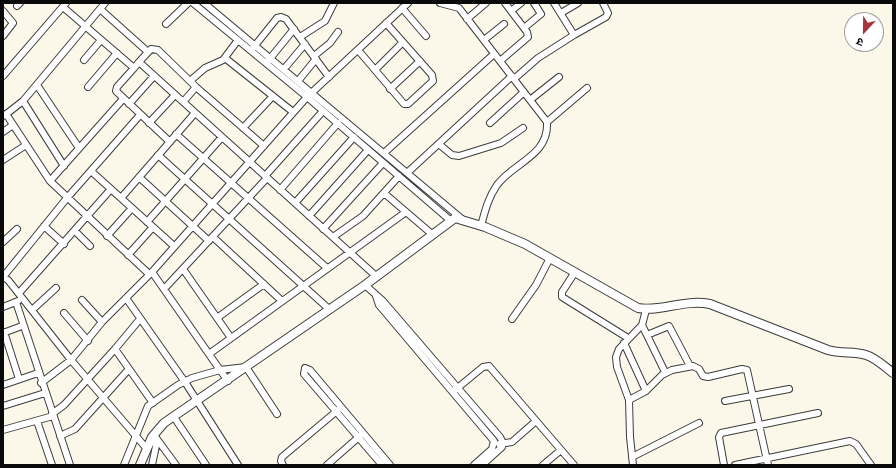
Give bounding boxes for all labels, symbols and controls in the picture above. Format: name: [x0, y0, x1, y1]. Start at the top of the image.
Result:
north arrow: [844, 12, 884, 52]
text: उ: [854, 35, 865, 51]

